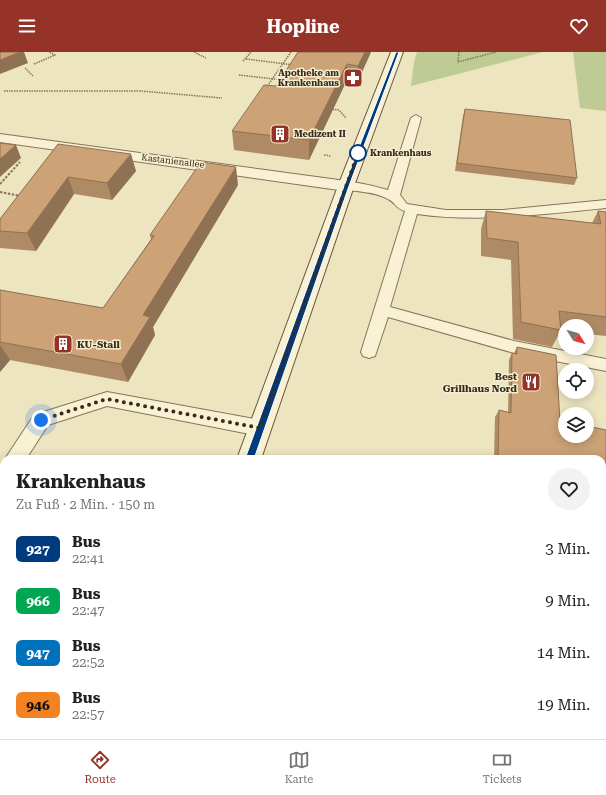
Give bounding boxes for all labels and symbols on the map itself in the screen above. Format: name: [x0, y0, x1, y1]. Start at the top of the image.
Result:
pharmacy icon: Apotheke am Krankenhaus: [342, 67, 364, 89]
place label: Apotheke am Krankenhaus: [278, 68, 339, 88]
building icon: Medizent II: [269, 123, 291, 145]
place label: Medizent II: [294, 129, 346, 139]
marker: Krankenhaus: [349, 144, 367, 162]
place label: Krankenhaus: [370, 148, 432, 158]
street label: Kastanienallee: [141, 152, 205, 170]
north arrow: [558, 319, 594, 355]
building icon: KU-Stall: [52, 333, 74, 355]
place label: KU-Stall: [77, 339, 120, 350]
place label: Best Grillhaus Nord: [443, 371, 517, 394]
restaurant icon: Best Grillhaus Nord: [520, 371, 542, 393]
your location: [31, 410, 51, 430]

